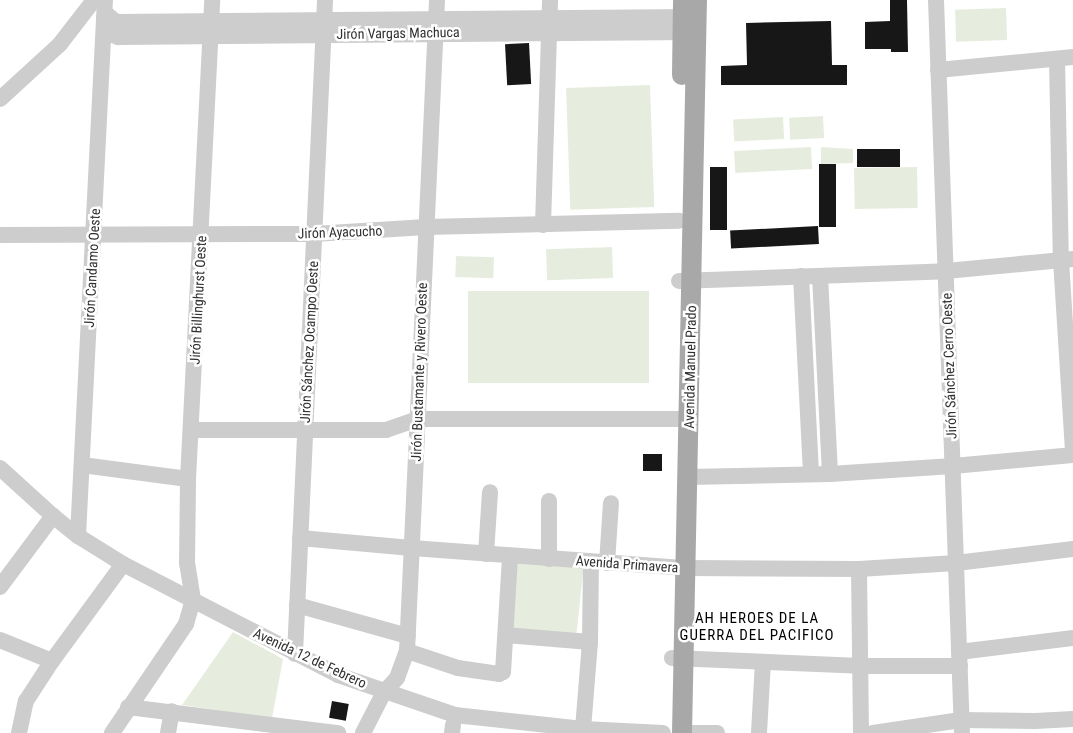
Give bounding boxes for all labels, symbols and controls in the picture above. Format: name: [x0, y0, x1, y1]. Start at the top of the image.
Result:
street label: Jirón Vargas Machuca: [336, 24, 460, 42]
street label: Jirón Candamo Oeste: [80, 208, 104, 328]
street label: Jirón Ayacucho: [297, 222, 383, 242]
street label: Jirón Billinghurst Oeste: [186, 235, 210, 365]
street label: Jirón Sánchez Ocampo Oeste: [296, 260, 322, 424]
street label: Jirón Bustamante y Rivero Oeste: [407, 282, 431, 462]
street label: Jirón Sánchez Cerro Oeste: [938, 293, 960, 439]
street label: Avenida Manuel Prado: [681, 305, 699, 429]
street label: Avenida Primavera: [575, 552, 679, 576]
district label: AH HEROES DE LA GUERRA DEL PACIFICO: [677, 609, 837, 644]
street label: Avenida 12 de Febrero: [251, 624, 369, 692]

